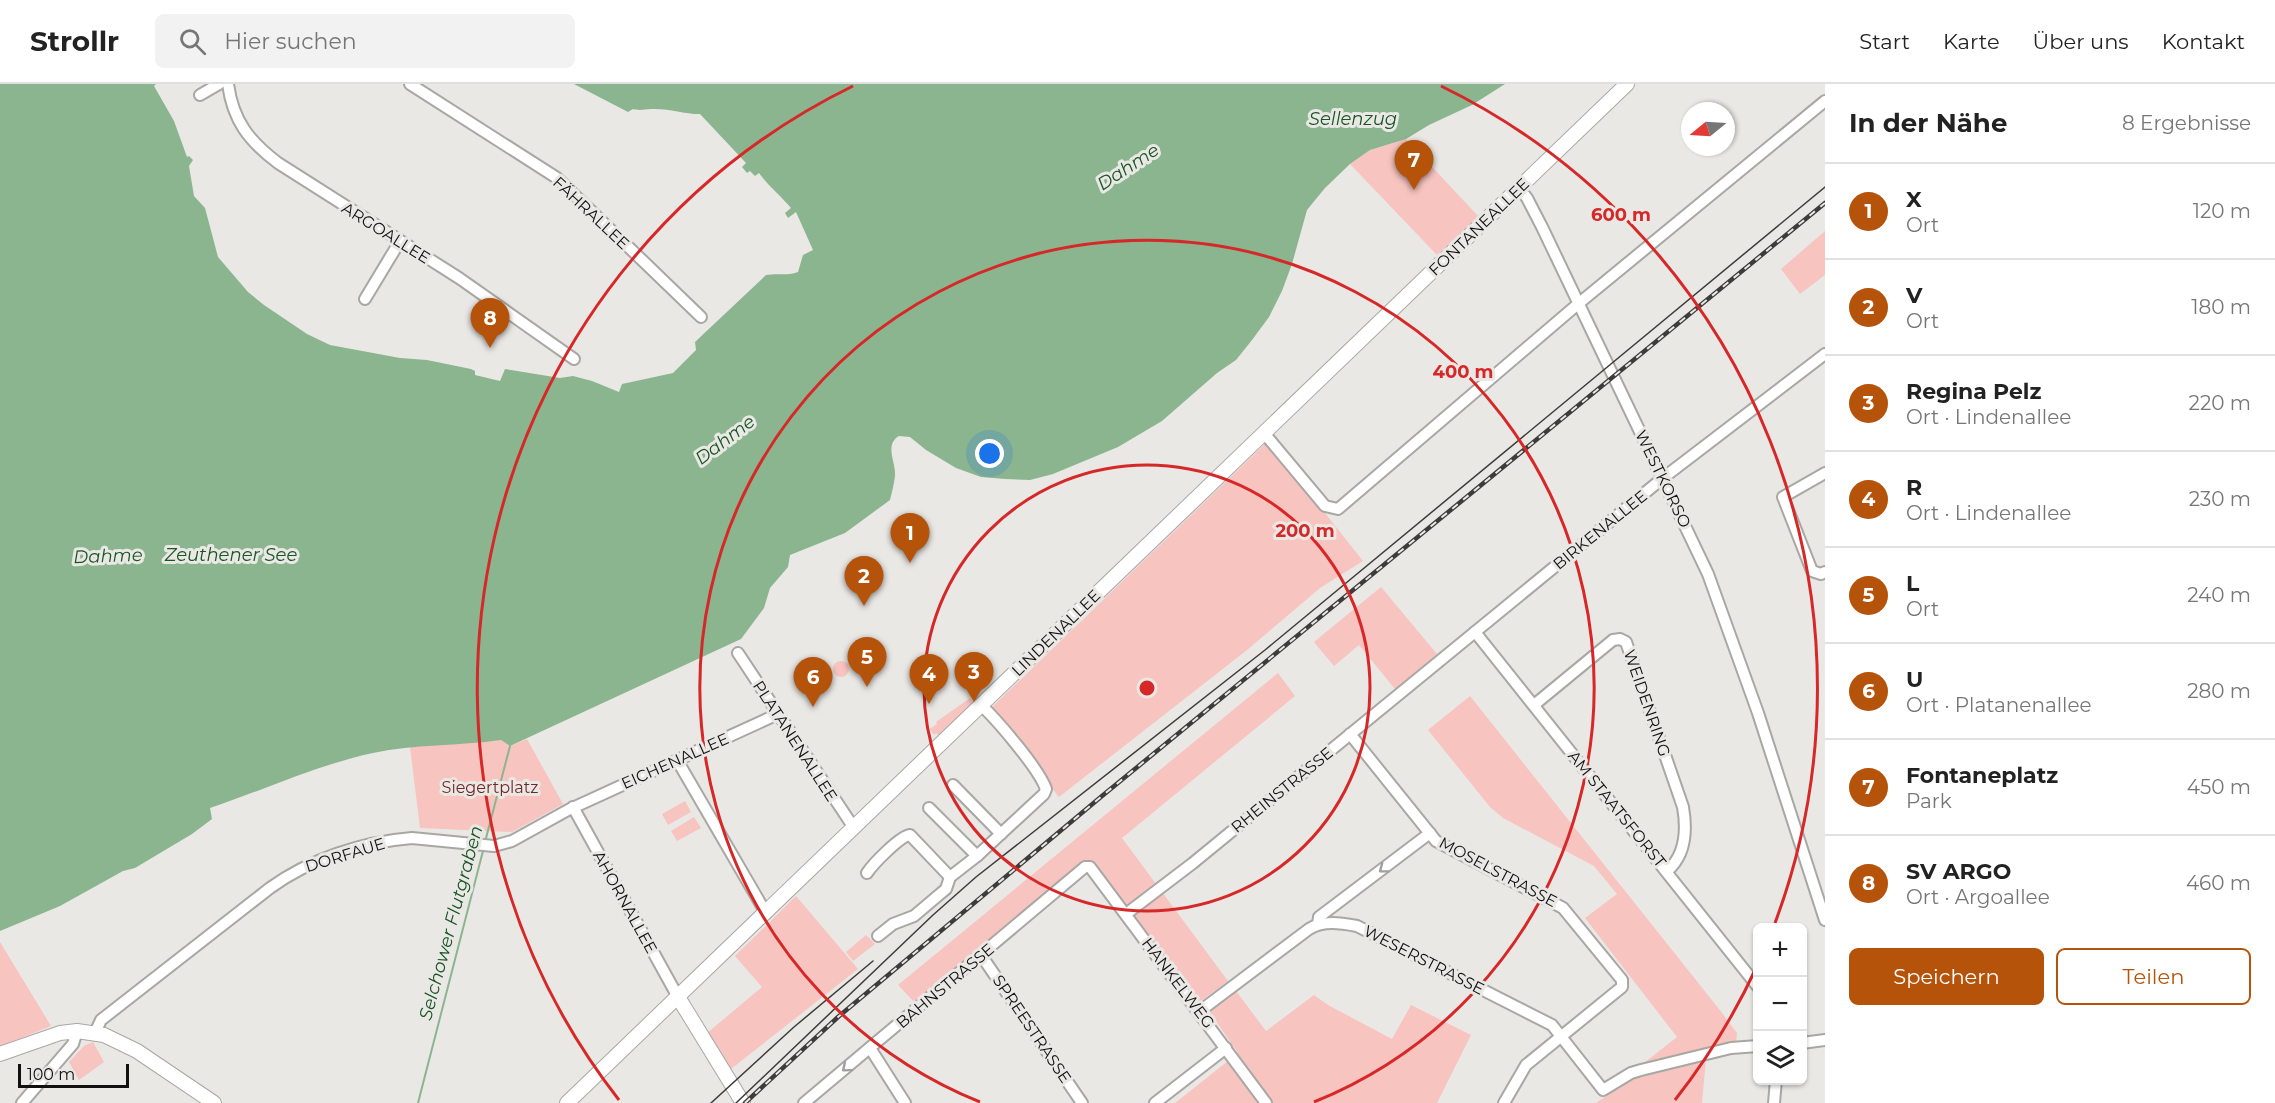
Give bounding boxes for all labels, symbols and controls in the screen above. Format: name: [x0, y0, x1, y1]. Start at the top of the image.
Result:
search box: [155, 14, 575, 68]
text: Strollr: [30, 24, 119, 58]
icon: search: [176, 25, 209, 58]
text: Hier suchen: [224, 28, 357, 55]
text: Start: [1859, 29, 1910, 54]
text: Karte: [1943, 29, 2000, 54]
text: Über uns: [2033, 29, 2129, 54]
text: Kontakt: [2162, 29, 2245, 54]
north arrow: [1681, 102, 1735, 156]
text: In der Nähe: [1849, 107, 2007, 139]
water label: Sellenzug: [1309, 108, 1397, 130]
text: 8 Ergebnisse: [2122, 111, 2251, 135]
water label: Dahme: [1093, 139, 1163, 195]
pin: 7: [1394, 141, 1434, 190]
street label: FÄHRALLEE: [549, 172, 634, 253]
street label: FONTANEALLEE: [1425, 174, 1533, 280]
text: X: [1906, 186, 1922, 213]
street label: ARGOALLEE: [338, 198, 434, 268]
text: 1: [1865, 199, 1872, 223]
text: 120 m: [2193, 199, 2251, 223]
text: 600 m: [1591, 204, 1651, 226]
text: Ort: [1906, 213, 1939, 237]
text: V: [1906, 282, 1922, 309]
text: 2: [1863, 295, 1874, 319]
text: 180 m: [2191, 295, 2251, 319]
pin: 8: [470, 298, 510, 348]
text: Ort: [1906, 309, 1939, 333]
text: 400 m: [1433, 361, 1493, 383]
text: Regina Pelz: [1906, 378, 2041, 405]
text: 3: [1863, 391, 1874, 415]
text: 220 m: [2189, 391, 2251, 415]
text: Ort · Lindenallee: [1906, 405, 2071, 429]
water label: Dahme: [691, 410, 759, 470]
street label: WESTKORSO: [1631, 427, 1695, 531]
your location: [975, 439, 1004, 468]
text: R: [1906, 474, 1922, 501]
street label: BIRKENALLEE: [1549, 486, 1651, 574]
text: 4: [1862, 487, 1875, 511]
text: 230 m: [2189, 487, 2251, 511]
text: Ort · Lindenallee: [1906, 501, 2071, 525]
pin: 1: [890, 514, 930, 563]
text: 200 m: [1275, 520, 1335, 542]
water label: Dahme: [73, 544, 143, 568]
water label: Zeuthener See: [164, 544, 297, 566]
pin: 2: [844, 556, 884, 606]
text: L: [1906, 570, 1919, 597]
text: 5: [1863, 583, 1874, 607]
text: 240 m: [2187, 583, 2251, 607]
street label: LINDENALLEE: [1008, 586, 1104, 680]
text: Ort: [1906, 597, 1939, 621]
pin: 5: [848, 638, 886, 687]
street label: WEIDENRING: [1620, 647, 1674, 759]
pin: 3: [954, 652, 994, 702]
pin: 4: [910, 654, 948, 704]
pin: 6: [794, 658, 832, 707]
text: U: [1906, 666, 1923, 693]
street label: PLATANENALLEE: [749, 677, 841, 805]
centre of rings: [1137, 678, 1157, 698]
text: 6: [1862, 679, 1875, 703]
text: 280 m: [2187, 679, 2251, 703]
text: Ort · Platanenallee: [1906, 693, 2092, 717]
street label: EICHENALLEE: [618, 729, 732, 793]
street label: RHEINSTRASSE: [1227, 743, 1337, 837]
street label: AM STAATSFORST: [1564, 747, 1670, 872]
text: Fontaneplatz: [1906, 762, 2058, 789]
text: 7: [1862, 775, 1875, 799]
text: 450 m: [2187, 775, 2251, 799]
park label: Siegertplatz: [442, 778, 538, 797]
text: Park: [1906, 789, 1952, 813]
water label: Selchower Flutgraben: [414, 823, 488, 1023]
street label: MOSELSTRASSE: [1436, 833, 1560, 911]
street label: DORFAUE: [303, 834, 387, 876]
street label: AHORNALLEE: [589, 847, 661, 957]
text: SV ARGO: [1906, 858, 2011, 885]
one-way arrow: [1379, 861, 1390, 872]
text: 8: [1862, 871, 1875, 895]
text: 460 m: [2186, 871, 2251, 895]
text: Ort · Argoallee: [1906, 885, 2050, 909]
street label: WESERSTRASSE: [1361, 921, 1487, 999]
map controls: [1753, 923, 1807, 1085]
button: +: [1753, 923, 1807, 977]
street label: HANKELWEG: [1138, 934, 1218, 1032]
street label: BAHNSTRASSE: [892, 940, 998, 1032]
button: Speichern: [1849, 948, 2044, 1005]
button: Teilen: [2056, 948, 2251, 1005]
street label: SPREESTRASSE: [989, 971, 1075, 1087]
button: −: [1753, 977, 1807, 1031]
button: layers: [1753, 1031, 1807, 1085]
scale bar: [18, 1061, 129, 1088]
one-way arrow: [842, 1061, 853, 1072]
text: 100 m: [27, 1065, 75, 1084]

